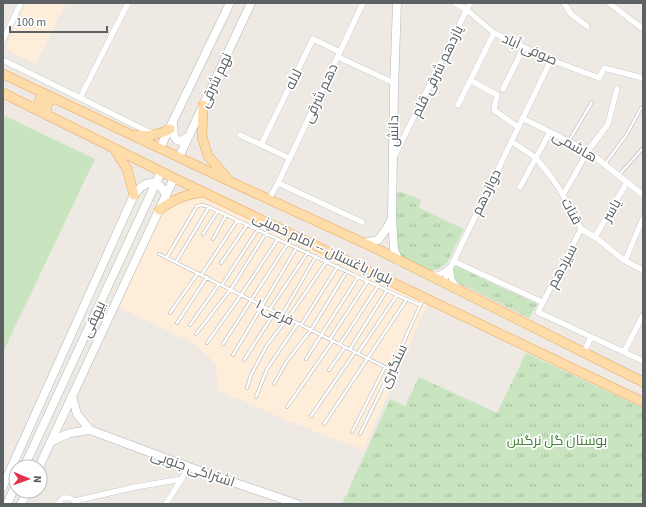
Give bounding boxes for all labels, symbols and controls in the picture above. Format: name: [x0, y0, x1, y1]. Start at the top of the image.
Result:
scale bar: [10, 8, 107, 34]
text: 100 m: [16, 14, 46, 31]
street label: یازدهم شرقی قلم: [407, 22, 469, 121]
street label: صوفی آباد: [499, 29, 561, 71]
street label: نهم شرقی: [194, 50, 237, 111]
street label: دهم شرقی: [298, 60, 343, 126]
street label: لاله: [280, 66, 307, 93]
street label: دانش: [384, 115, 404, 147]
street label: هاشمی: [548, 126, 601, 168]
street label: دوازدهم: [467, 166, 507, 219]
street label: قنات: [556, 194, 587, 228]
street label: یاسر: [597, 195, 627, 227]
street label: بلوار باغستان -- امام خمینی: [249, 208, 396, 290]
street label: سیزدهم: [543, 241, 583, 292]
street label: ۱ فرعی: [252, 295, 297, 331]
street label: بیهقی: [77, 298, 111, 341]
street label: سنگبری: [375, 341, 413, 392]
park label: بوستان گل نرگس: [507, 431, 607, 451]
street label: اشتراکی جنوبی: [148, 445, 237, 493]
north arrow: [8, 459, 48, 499]
text: N: [30, 475, 45, 483]

